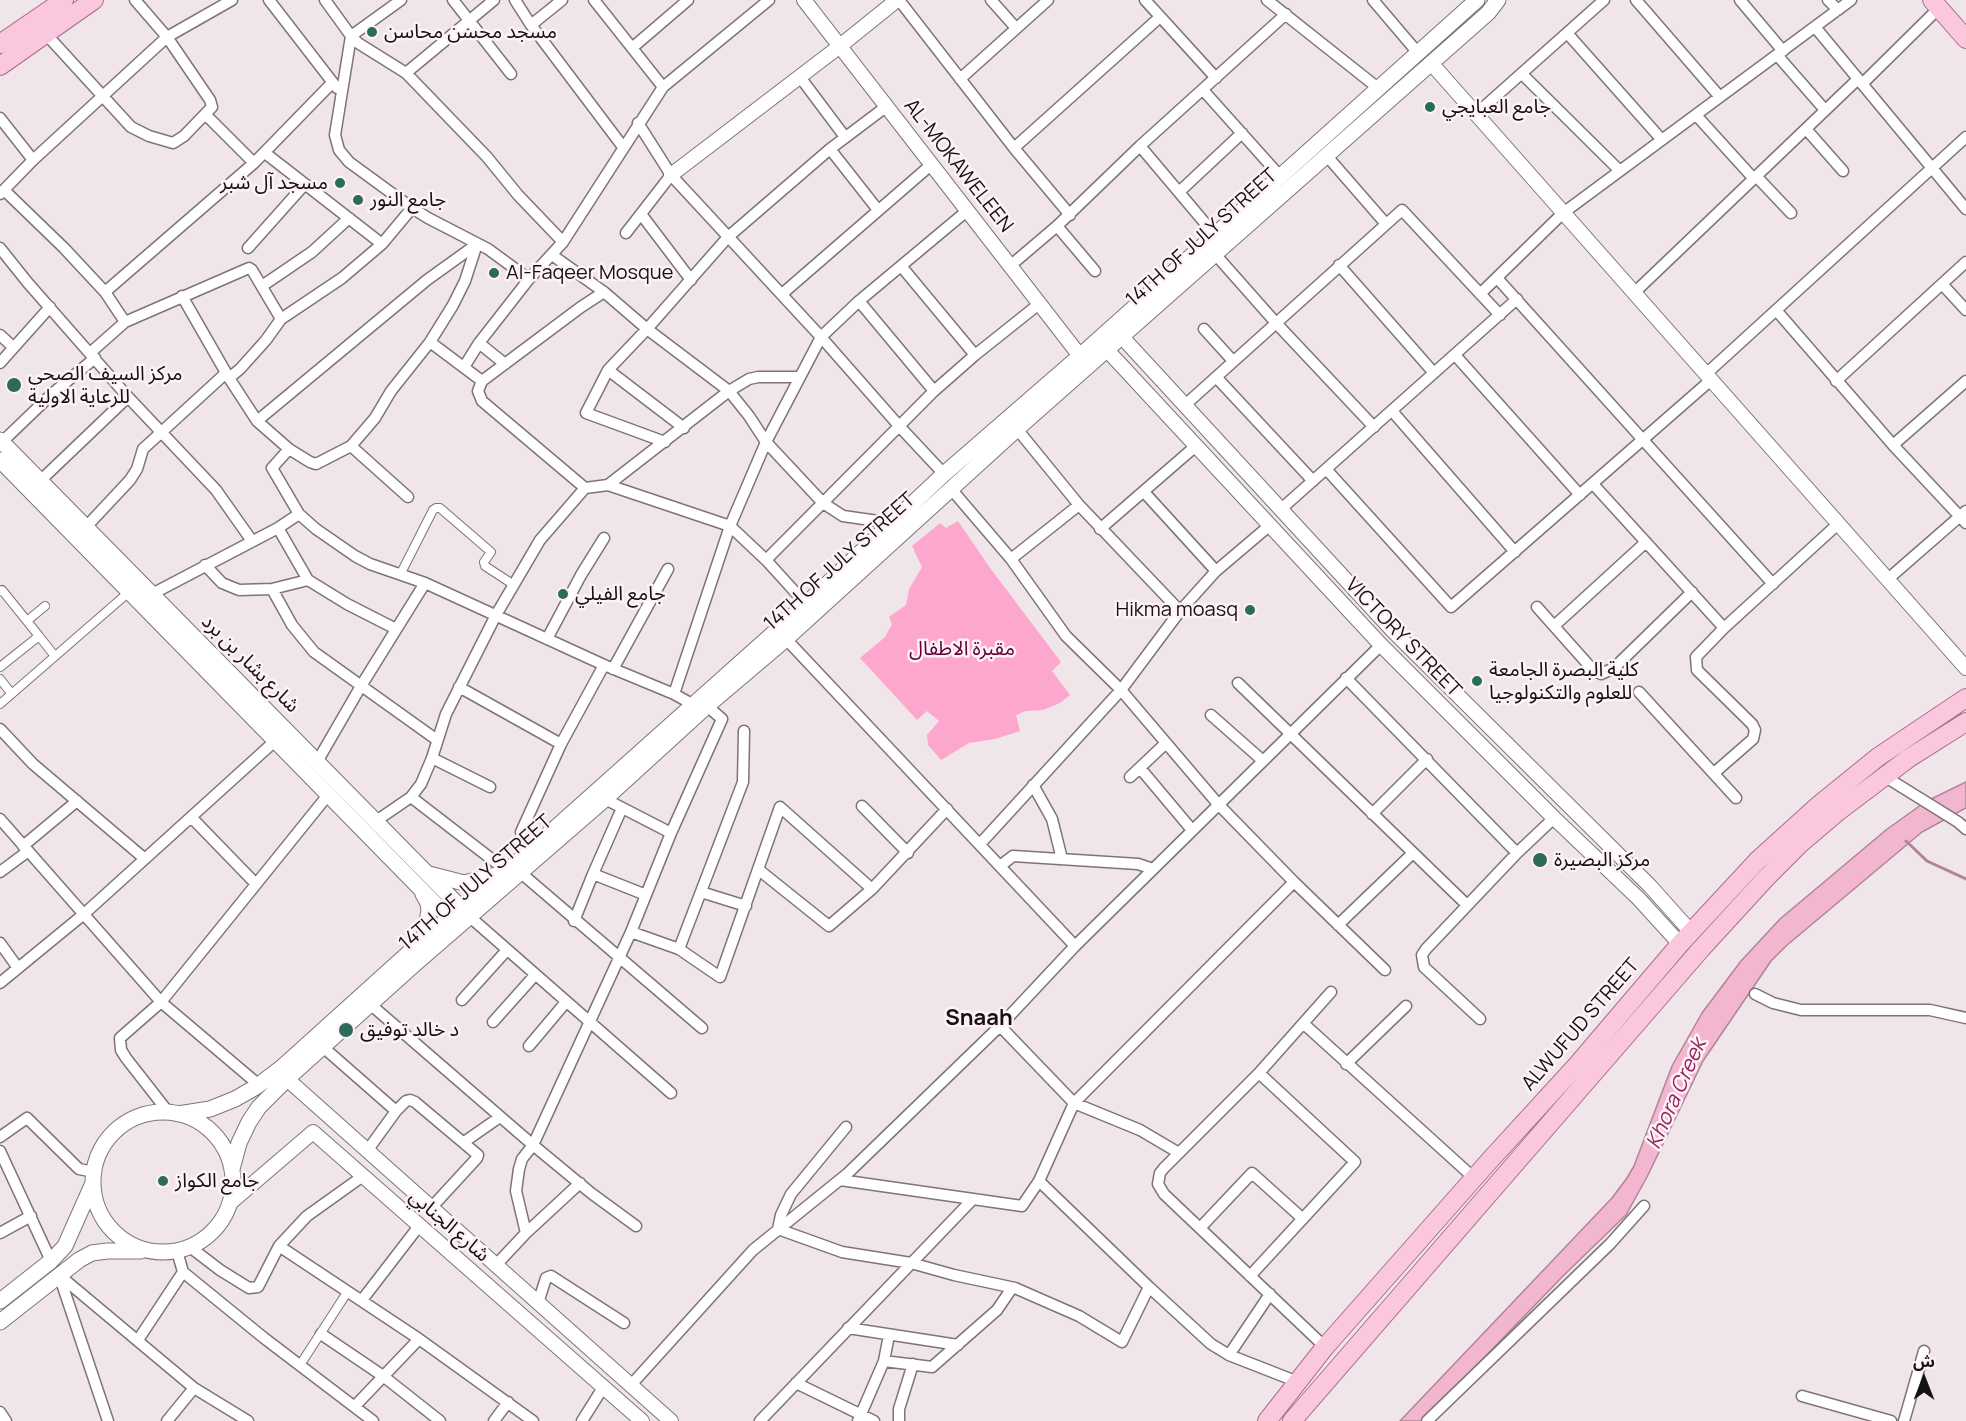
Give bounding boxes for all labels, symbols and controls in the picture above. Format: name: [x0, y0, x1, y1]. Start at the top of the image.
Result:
place label: مسجد محسن محاسن: [384, 20, 557, 44]
marker: مسجد محسن محاسن: [365, 25, 379, 39]
street label: AL-MOKAWELEEN: [899, 95, 1017, 237]
place label: جامع العبايجي: [1442, 95, 1551, 119]
marker: جامع العبايجي: [1423, 100, 1437, 114]
street label: 14TH OF JULY STREET: [1122, 164, 1282, 312]
place label: مسجد آل شبر: [220, 171, 328, 195]
marker: مسجد آل شبر: [333, 176, 347, 190]
place label: جامع النور: [370, 188, 446, 212]
marker: جامع النور: [351, 193, 365, 207]
place label: Al-Faqeer Mosque: [506, 261, 673, 285]
marker: Al-Faqeer Mosque: [487, 266, 501, 280]
place label: مركز السيف الصحي للرعاية الاولية: [28, 362, 183, 409]
marker: مركز السيف الصحي للرعاية الاولية: [5, 376, 23, 394]
street label: 14TH OF JULY STREET: [760, 488, 920, 636]
street label: VICTORY STREET: [1340, 573, 1466, 703]
place label: جامع الفيلي: [575, 582, 666, 606]
marker: جامع الفيلي: [556, 587, 570, 601]
place label: Hikma moasq: [1115, 598, 1238, 622]
marker: Hikma moasq: [1243, 603, 1257, 617]
street label: شارع بشار بن برد: [196, 610, 304, 718]
park label: مقبرة الاطفال: [909, 637, 1015, 661]
place label: كلية البصرة الجامعة للعلوم والتكنولوجيا: [1489, 658, 1639, 705]
marker: كلية البصرة الجامعة للعلوم والتكنولوجيا: [1470, 674, 1484, 688]
street label: 14TH OF JULY STREET: [395, 810, 557, 956]
place label: مركز البصيرة: [1554, 848, 1650, 872]
marker: مركز البصيرة: [1531, 851, 1549, 869]
street label: ALWUFUD STREET: [1517, 954, 1645, 1096]
district label: Snaah: [945, 1006, 1013, 1032]
place label: د خالد توفيق: [360, 1018, 459, 1042]
marker: د خالد توفيق: [337, 1021, 355, 1039]
water label: Khora Creek: [1642, 1035, 1712, 1153]
place label: جامع الكواز: [175, 1169, 259, 1193]
marker: جامع الكواز: [156, 1174, 170, 1188]
street label: شارع الجنابي: [404, 1185, 494, 1267]
north arrow: [1894, 1349, 1954, 1409]
text: ش: [1913, 1350, 1935, 1372]

